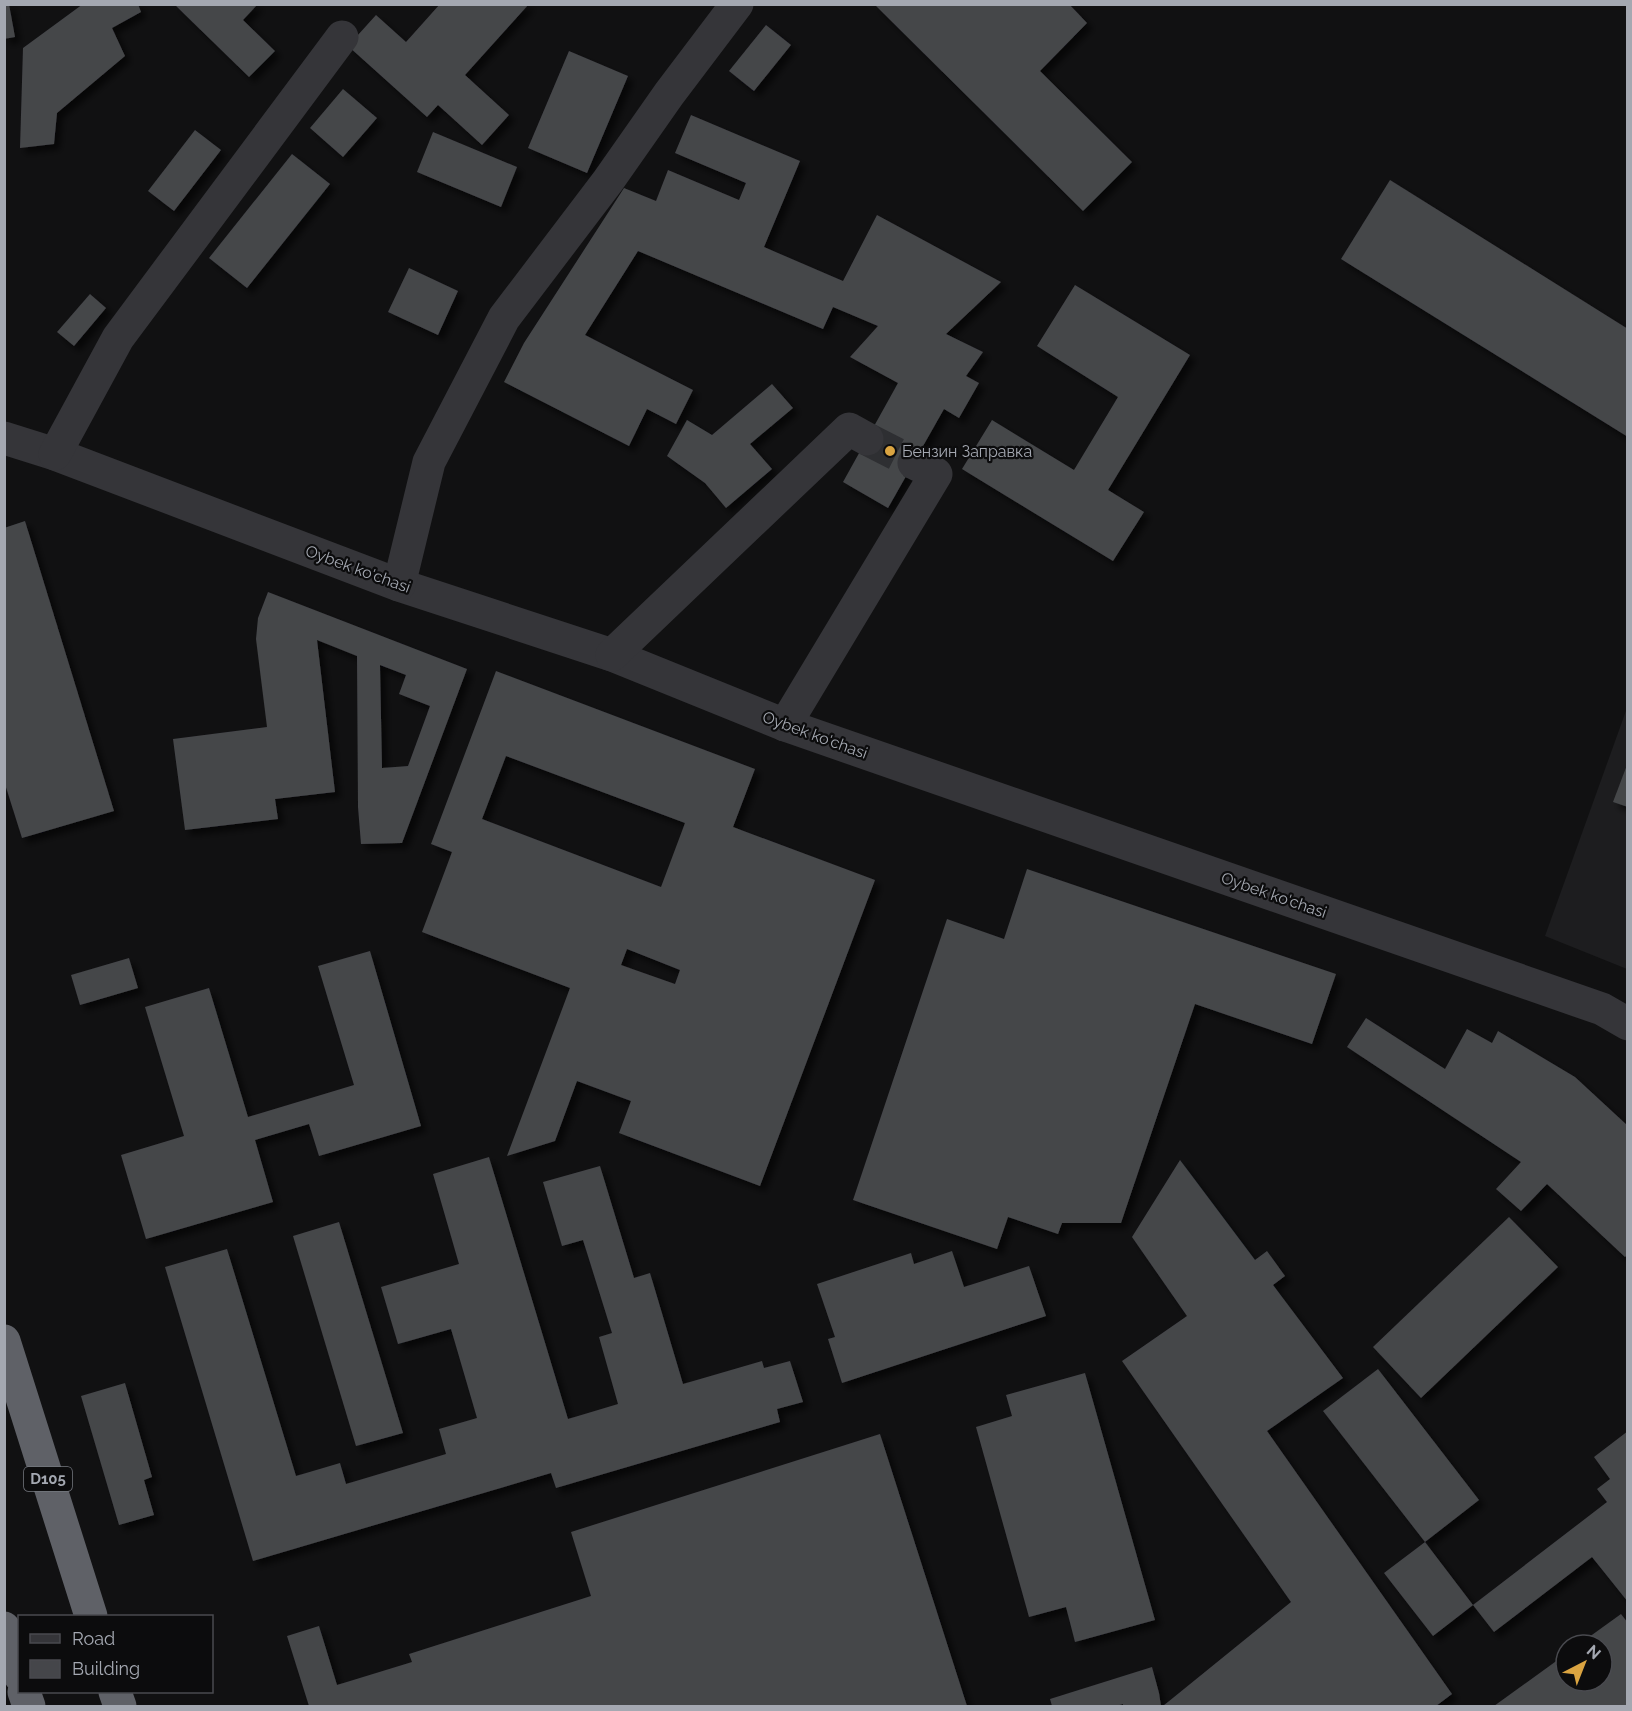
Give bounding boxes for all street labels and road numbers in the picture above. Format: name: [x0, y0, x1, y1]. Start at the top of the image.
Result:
street label: Oybek ko'chasi: [303, 541, 413, 597]
street label: Oybek ko'chasi: [760, 707, 870, 763]
street label: Oybek ko'chasi: [1219, 868, 1329, 922]
road number: D105: [24, 1467, 72, 1491]

